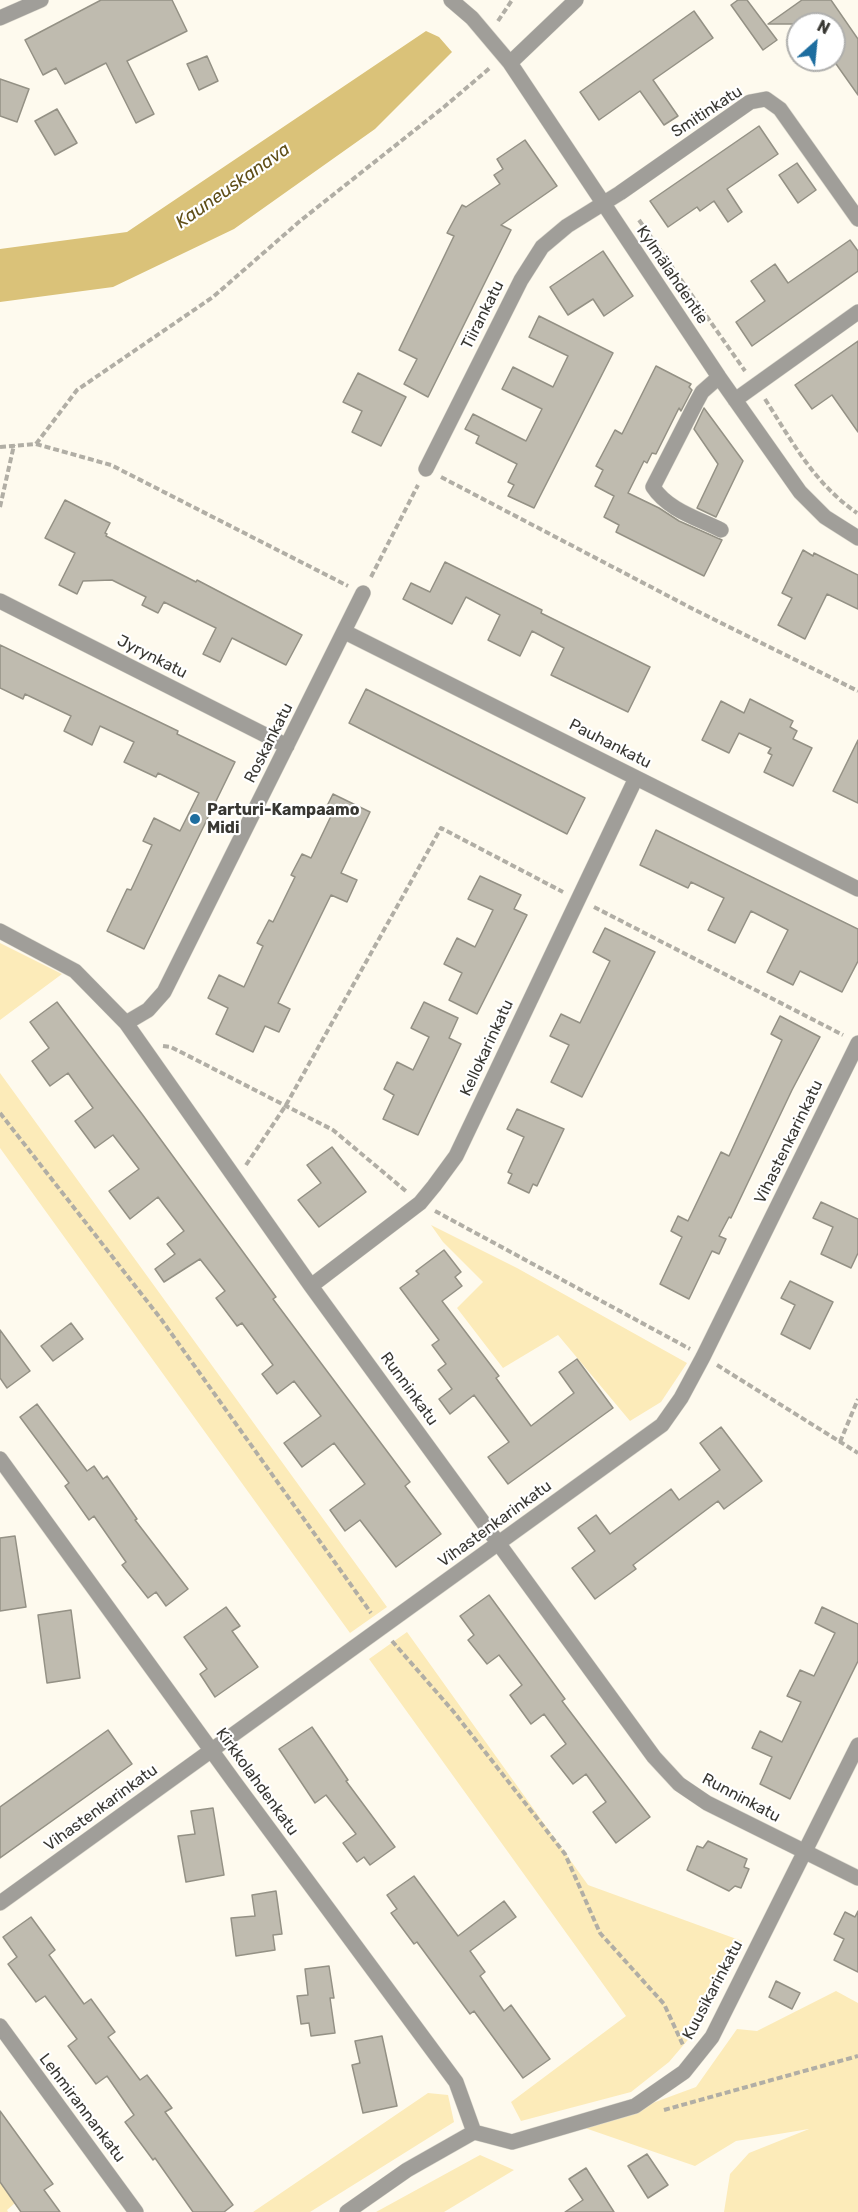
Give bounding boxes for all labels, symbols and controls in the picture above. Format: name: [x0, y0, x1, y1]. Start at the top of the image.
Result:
north arrow: [786, 12, 846, 72]
text: N: [814, 16, 833, 38]
street label: Smitinkatu: [668, 82, 746, 142]
water label: Kauneuskanava: [172, 139, 294, 233]
street label: Kylmälahdentie: [632, 222, 712, 328]
street label: Tiirankatu: [458, 278, 508, 352]
street label: Jyrynkatu: [114, 631, 190, 683]
street label: Roskankatu: [241, 700, 297, 786]
street label: Pauhankatu: [566, 715, 654, 773]
place label: Parturi-Kampaamo Midi: [207, 800, 359, 838]
marker: Parturi-Kampaamo Midi: [188, 812, 202, 826]
street label: Kellokarinkatu: [456, 997, 518, 1099]
street label: Vihastenkarinkatu: [751, 1077, 827, 1207]
street label: Runninkatu: [376, 1349, 442, 1429]
street label: Vihastenkarinkatu: [435, 1476, 555, 1572]
street label: Kirkkolahdenkatu: [212, 1724, 302, 1840]
street label: Vihastenkarinkatu: [41, 1760, 161, 1856]
street label: Runninkatu: [699, 1769, 783, 1827]
street label: Kuusikarinkatu: [679, 1937, 747, 2043]
street label: Lehmirannankatu: [35, 2050, 129, 2166]

